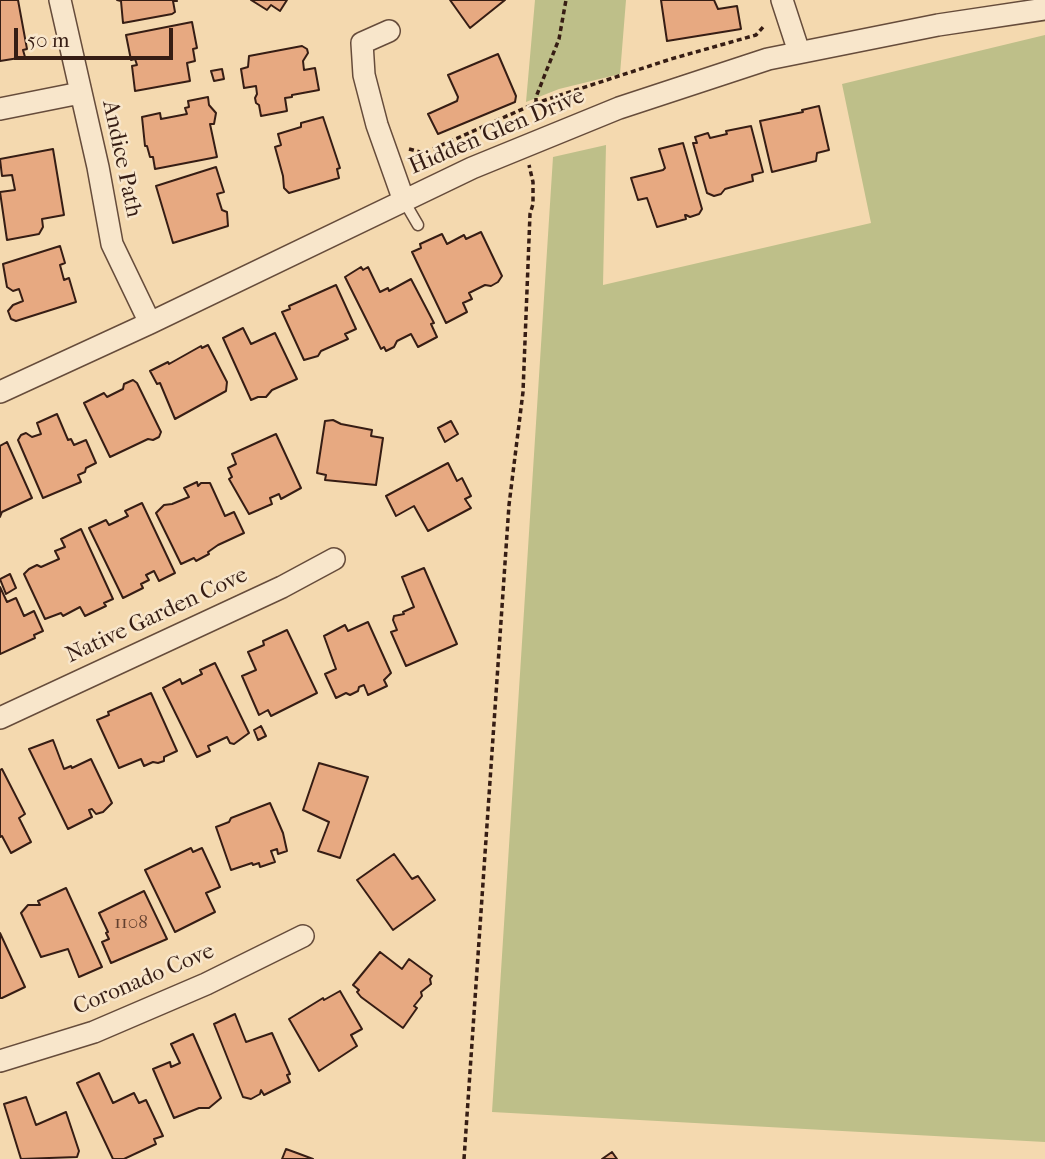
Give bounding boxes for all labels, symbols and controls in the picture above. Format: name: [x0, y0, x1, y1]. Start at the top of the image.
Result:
scale bar: [18, 14, 177, 58]
text: 50 m: [27, 28, 70, 52]
street label: Hidden Glen Drive: [405, 83, 589, 181]
street label: Andice Path: [95, 98, 147, 220]
street label: Native Garden Cove: [62, 562, 252, 670]
house number: 1108: [114, 912, 148, 934]
street label: Coronado Cove: [69, 938, 219, 1022]

